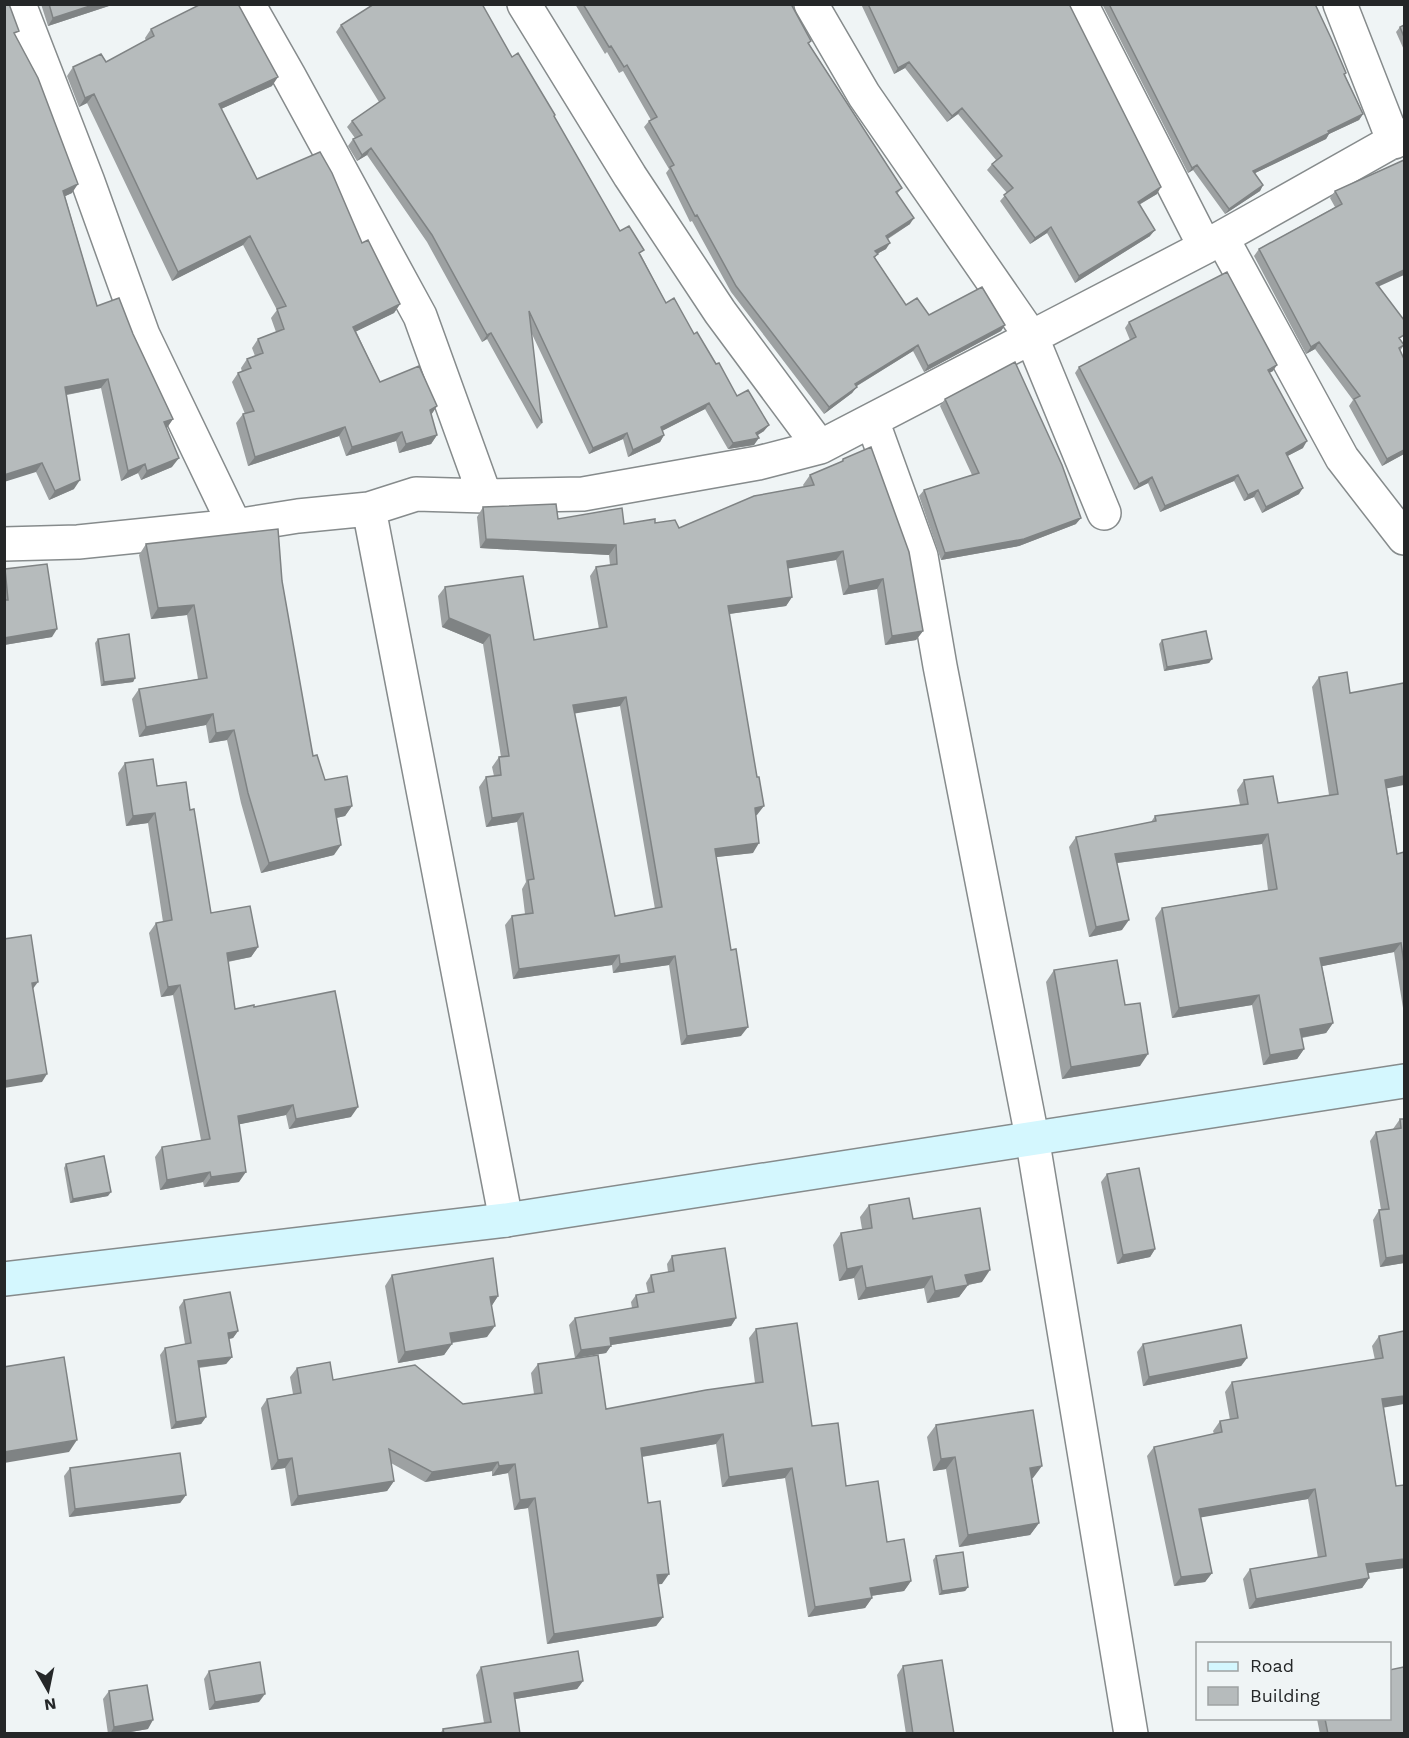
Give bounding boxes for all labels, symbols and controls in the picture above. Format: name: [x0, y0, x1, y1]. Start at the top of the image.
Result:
legend: [1196, 1642, 1391, 1720]
text: Road: [1250, 1655, 1294, 1676]
north arrow: [18, 1660, 78, 1720]
text: Building: [1250, 1685, 1320, 1706]
text: N: [43, 1694, 58, 1715]

